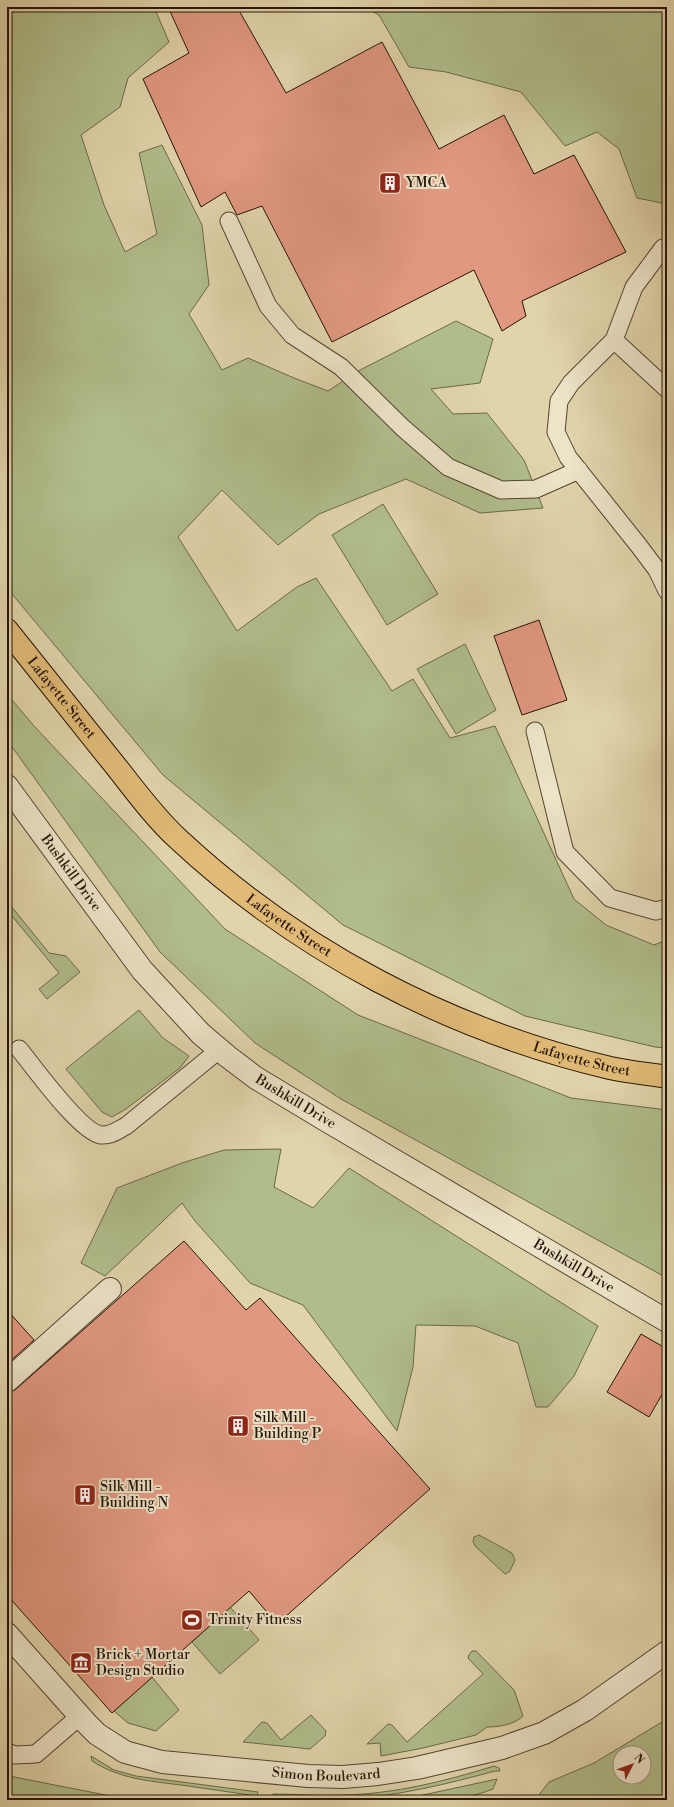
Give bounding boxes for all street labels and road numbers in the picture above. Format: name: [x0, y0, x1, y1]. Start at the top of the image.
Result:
street label: Lafayette Street: [23, 653, 100, 743]
street label: Bushkill Drive: [36, 830, 105, 915]
street label: Lafayette Street: [242, 890, 335, 961]
street label: Lafayette Street: [531, 1038, 632, 1081]
street label: Bushkill Drive: [251, 1070, 339, 1133]
street label: Bushkill Drive: [529, 1235, 618, 1297]
street label: Simon Boulevard: [271, 1764, 381, 1786]

